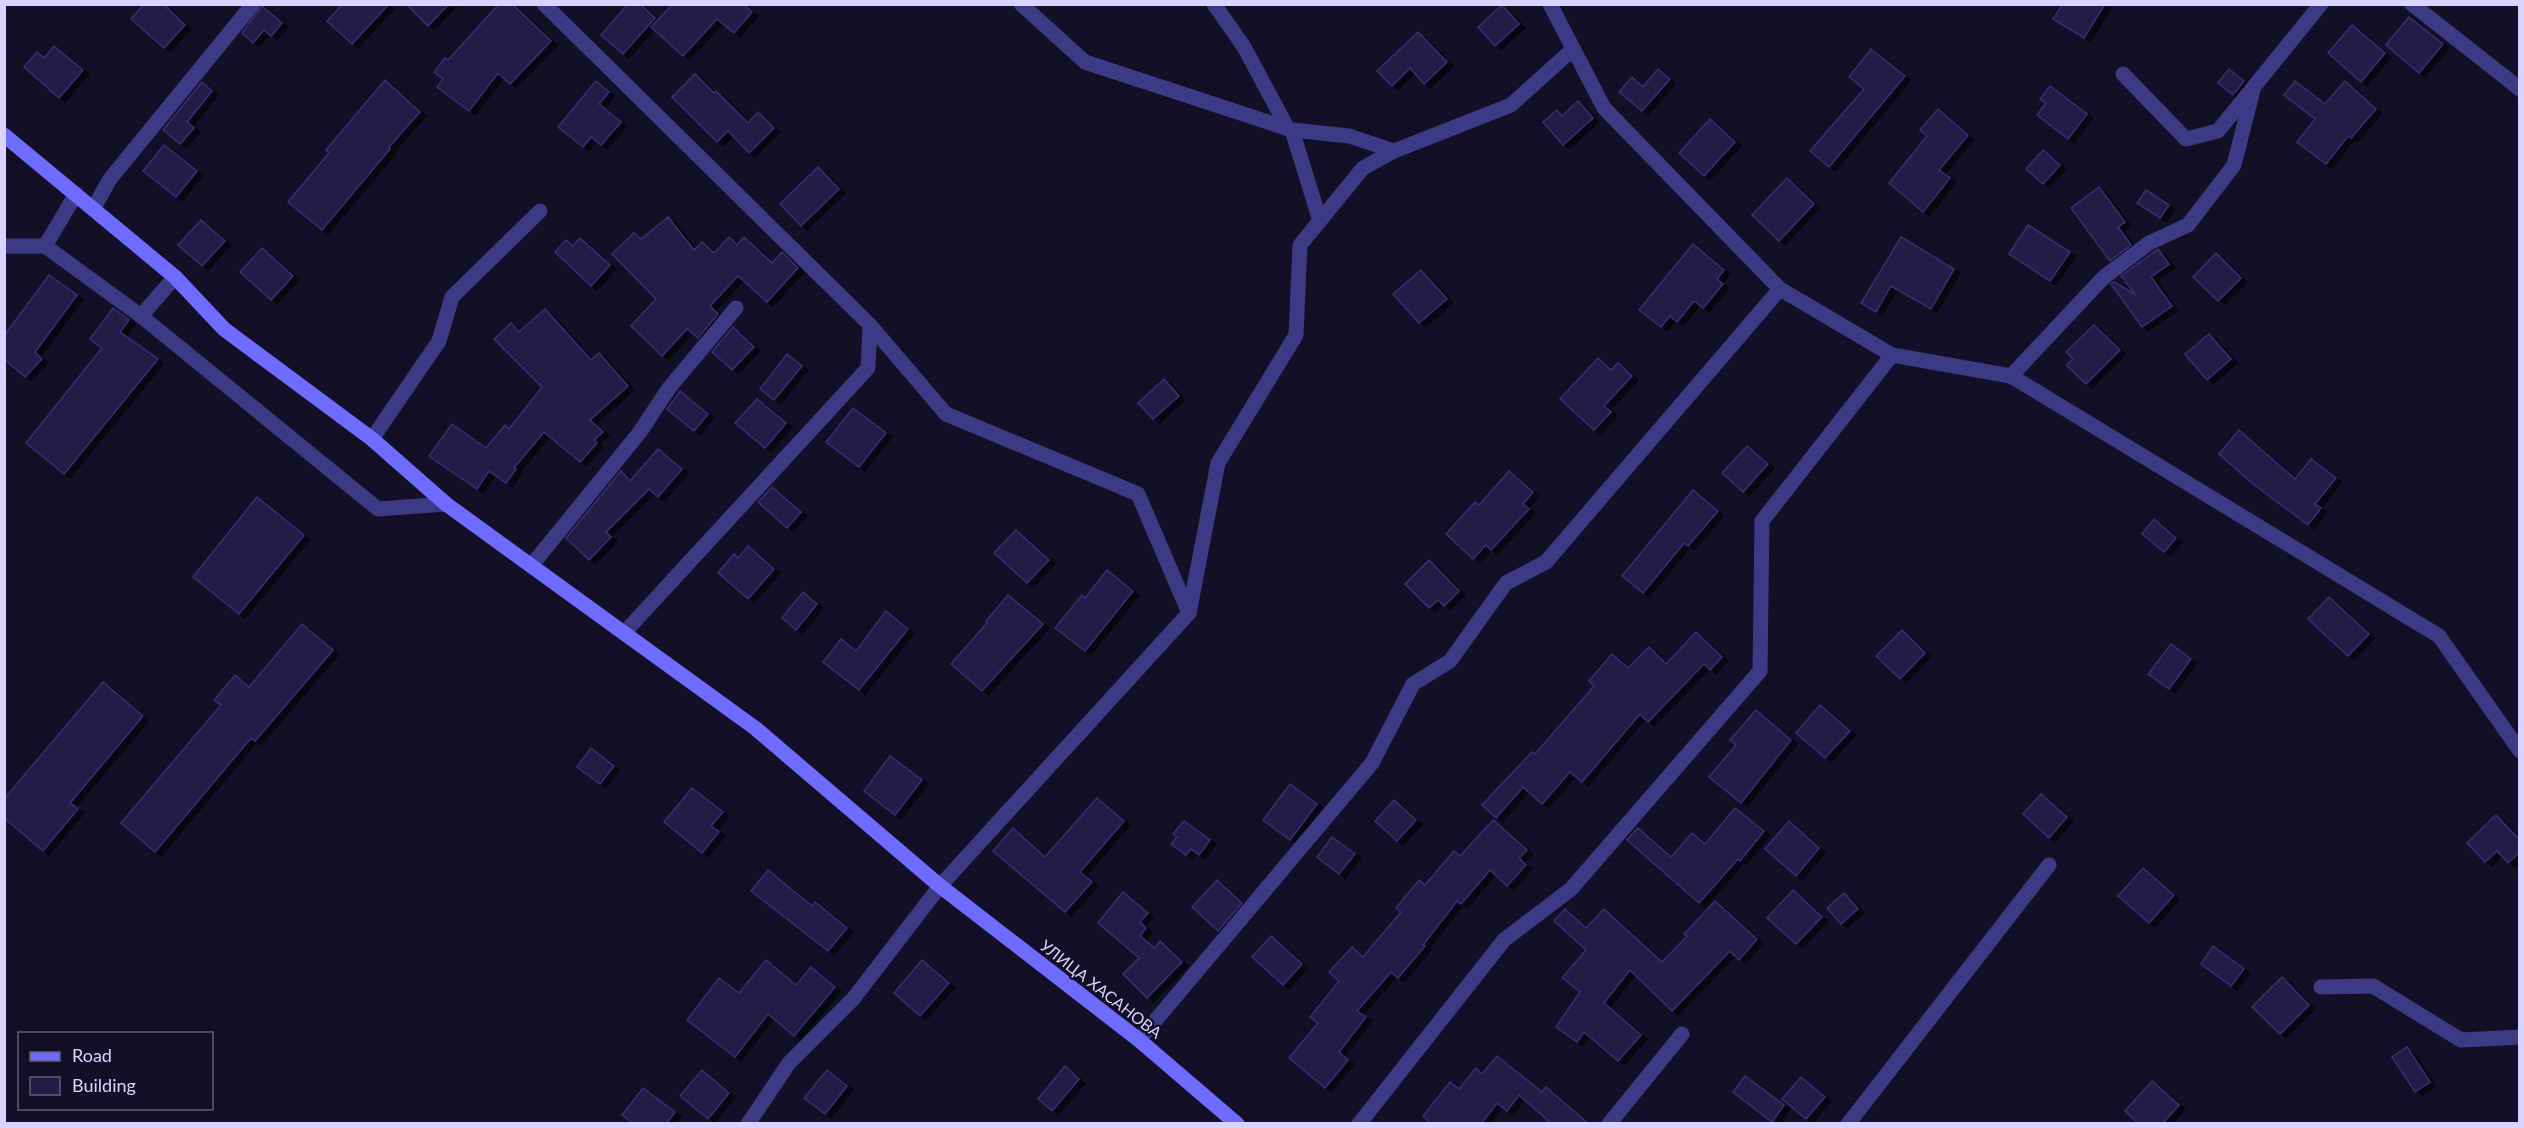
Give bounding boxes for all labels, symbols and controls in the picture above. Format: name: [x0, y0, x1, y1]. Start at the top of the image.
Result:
street label: УЛИЦА ХАСАНОВА: [1037, 935, 1166, 1042]
legend: [18, 1032, 213, 1110]
text: Road: [72, 1044, 112, 1066]
text: Building: [72, 1074, 136, 1096]

